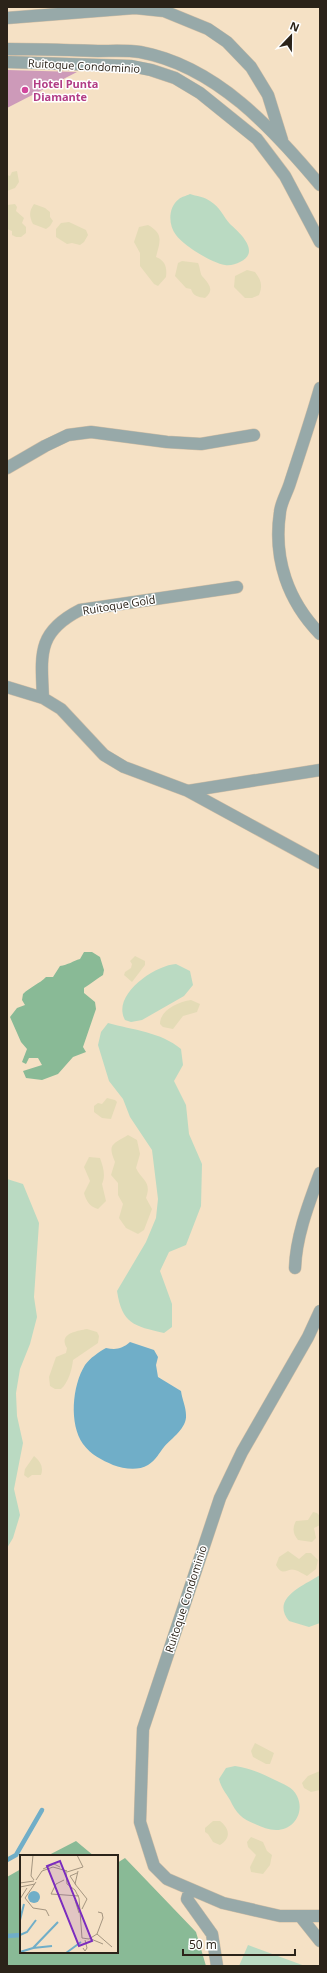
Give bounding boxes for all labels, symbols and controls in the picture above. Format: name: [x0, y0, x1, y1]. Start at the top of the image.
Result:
north arrow: [271, 16, 311, 56]
text: N: [288, 18, 302, 35]
street label: Ruitoque Condominio: [28, 55, 141, 76]
place label: Hotel Punta Diamante: [33, 76, 99, 104]
marker: Hotel Punta Diamante: [20, 85, 30, 95]
street label: Ruitoque Gold: [81, 591, 156, 618]
street label: Ruitoque Condominio: [161, 1543, 210, 1654]
inset map: [20, 1855, 118, 1953]
scale bar: [183, 1931, 295, 1957]
text: 50 m: [189, 1936, 217, 1953]

